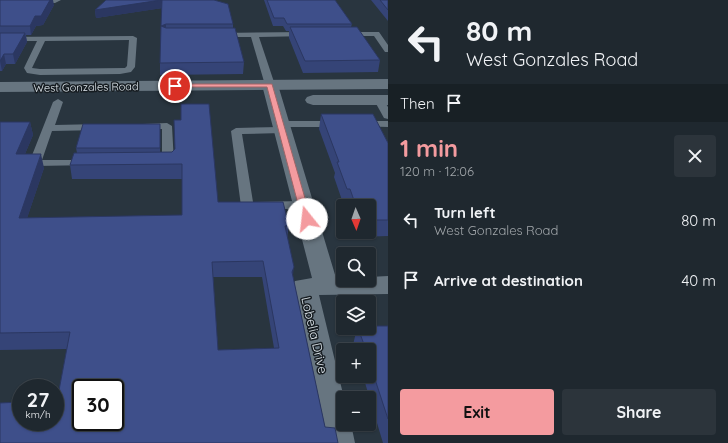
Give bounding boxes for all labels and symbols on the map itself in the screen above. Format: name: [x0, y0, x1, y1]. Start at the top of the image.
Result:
pin: [158, 69, 192, 103]
street label: West Gonzales Road: [33, 79, 139, 95]
position arrow: [286, 198, 328, 240]
north arrow: [336, 199, 376, 239]
street label: Lobelia Drive: [298, 295, 332, 375]
speed limit sign: 30: [72, 379, 124, 431]

